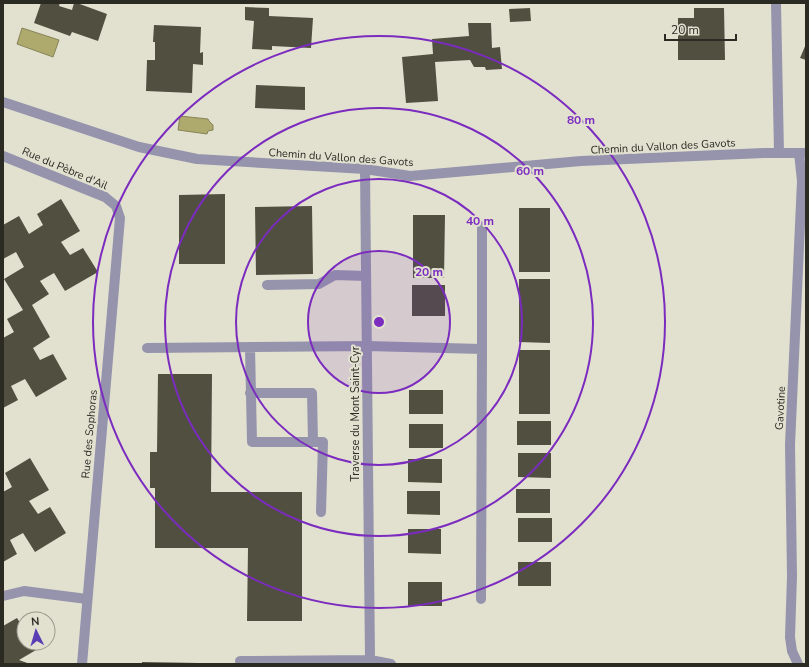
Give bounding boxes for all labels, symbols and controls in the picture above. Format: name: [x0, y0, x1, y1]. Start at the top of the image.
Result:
scale bar: [665, 16, 736, 42]
text: 20 m: [671, 22, 699, 38]
text: 80 m: [567, 112, 595, 128]
street label: Chemin du Vallon des Gavots: [590, 135, 736, 158]
street label: Rue du Pèbre d'Ail: [20, 144, 111, 194]
street label: Chemin du Vallon des Gavots: [268, 145, 414, 170]
text: 60 m: [516, 163, 544, 179]
text: 40 m: [466, 213, 494, 229]
text: 20 m: [415, 264, 443, 280]
centre of rings: [372, 315, 386, 329]
street label: Traverse du Mont Saint-Cyr: [348, 346, 363, 482]
street label: Gavotine: [772, 386, 789, 430]
street label: Rue des Sophoras: [78, 389, 101, 479]
north arrow: [16, 611, 56, 651]
text: N: [30, 614, 40, 629]

